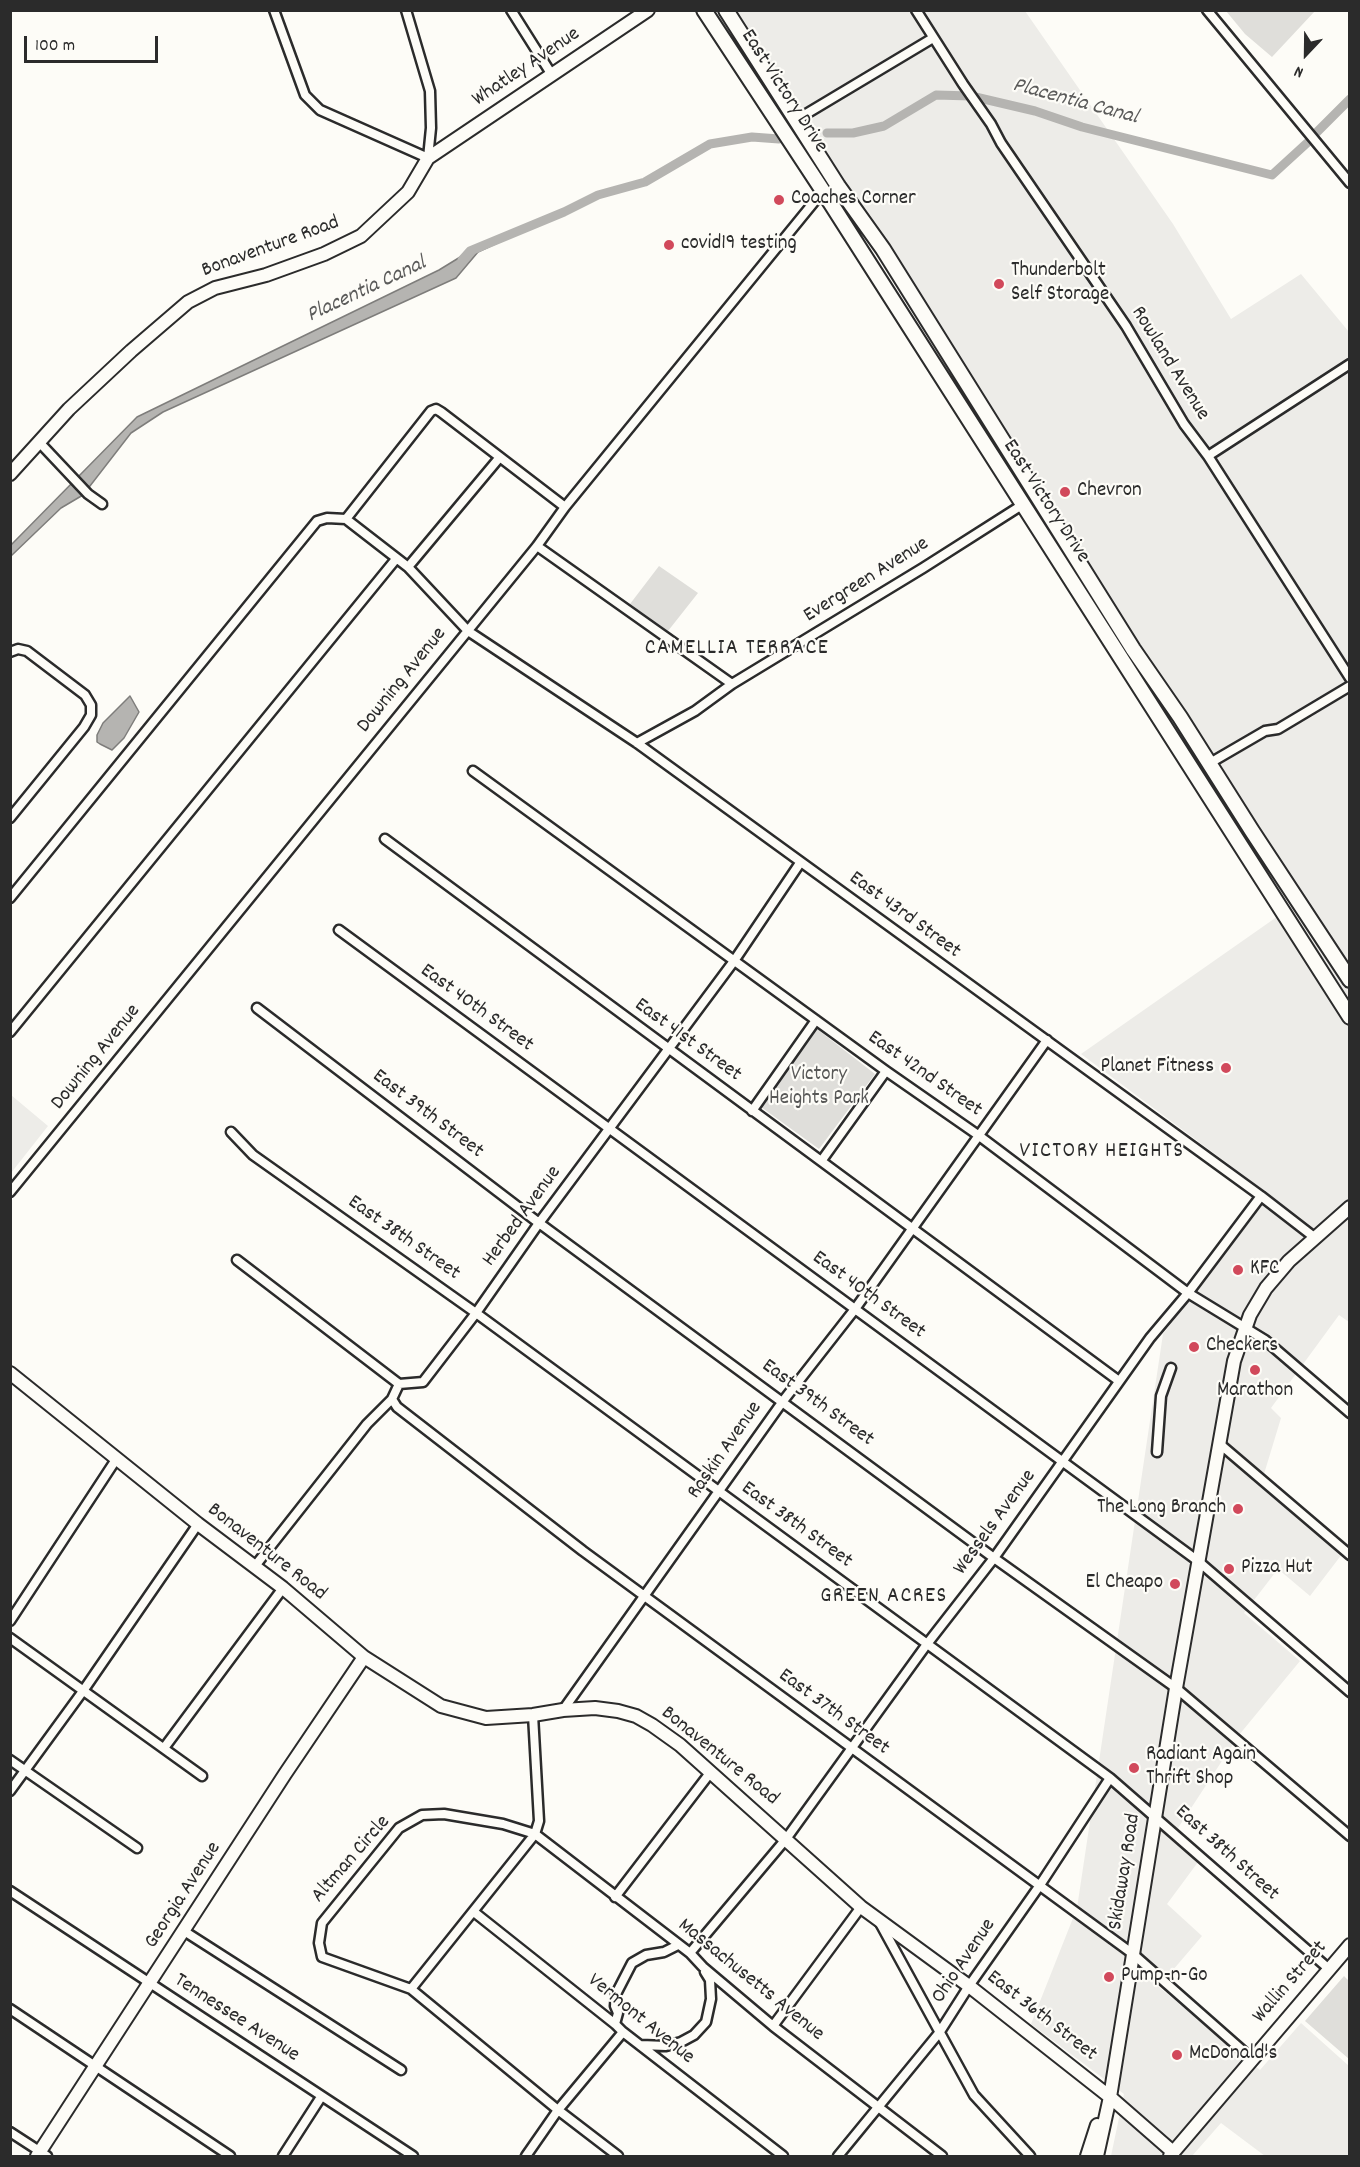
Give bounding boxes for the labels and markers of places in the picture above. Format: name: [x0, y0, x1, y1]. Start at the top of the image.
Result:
place label: Coaches Corner: [791, 187, 916, 213]
marker: Coaches Corner: [772, 193, 786, 207]
place label: covid19 testing: [681, 232, 797, 258]
marker: covid19 testing: [662, 238, 676, 252]
place label: Thunderbolt Self Storage: [1011, 259, 1109, 309]
marker: Thunderbolt Self Storage: [992, 277, 1006, 291]
place label: Chevron: [1077, 479, 1142, 505]
marker: Chevron: [1058, 485, 1072, 499]
place label: Planet Fitness: [1101, 1055, 1214, 1081]
marker: Planet Fitness: [1219, 1061, 1233, 1075]
place label: KFC: [1250, 1257, 1279, 1283]
marker: KFC: [1231, 1263, 1245, 1277]
place label: Checkers: [1206, 1334, 1278, 1360]
marker: Checkers: [1187, 1340, 1201, 1354]
marker: Marathon: [1248, 1363, 1262, 1377]
place label: Marathon: [1217, 1379, 1293, 1405]
place label: The Long Branch: [1097, 1496, 1226, 1522]
marker: The Long Branch: [1231, 1502, 1245, 1516]
place label: Pizza Hut: [1241, 1556, 1313, 1582]
marker: Pizza Hut: [1222, 1562, 1236, 1576]
place label: El Cheapo: [1086, 1571, 1163, 1597]
marker: El Cheapo: [1168, 1577, 1182, 1591]
place label: Radiant Again Thrift Shop: [1146, 1743, 1256, 1793]
marker: Radiant Again Thrift Shop: [1127, 1761, 1141, 1775]
place label: Pump-n-Go: [1121, 1964, 1208, 1990]
marker: Pump-n-Go: [1102, 1970, 1116, 1984]
place label: McDonald's: [1189, 2042, 1277, 2068]
marker: McDonald's: [1170, 2048, 1184, 2062]

